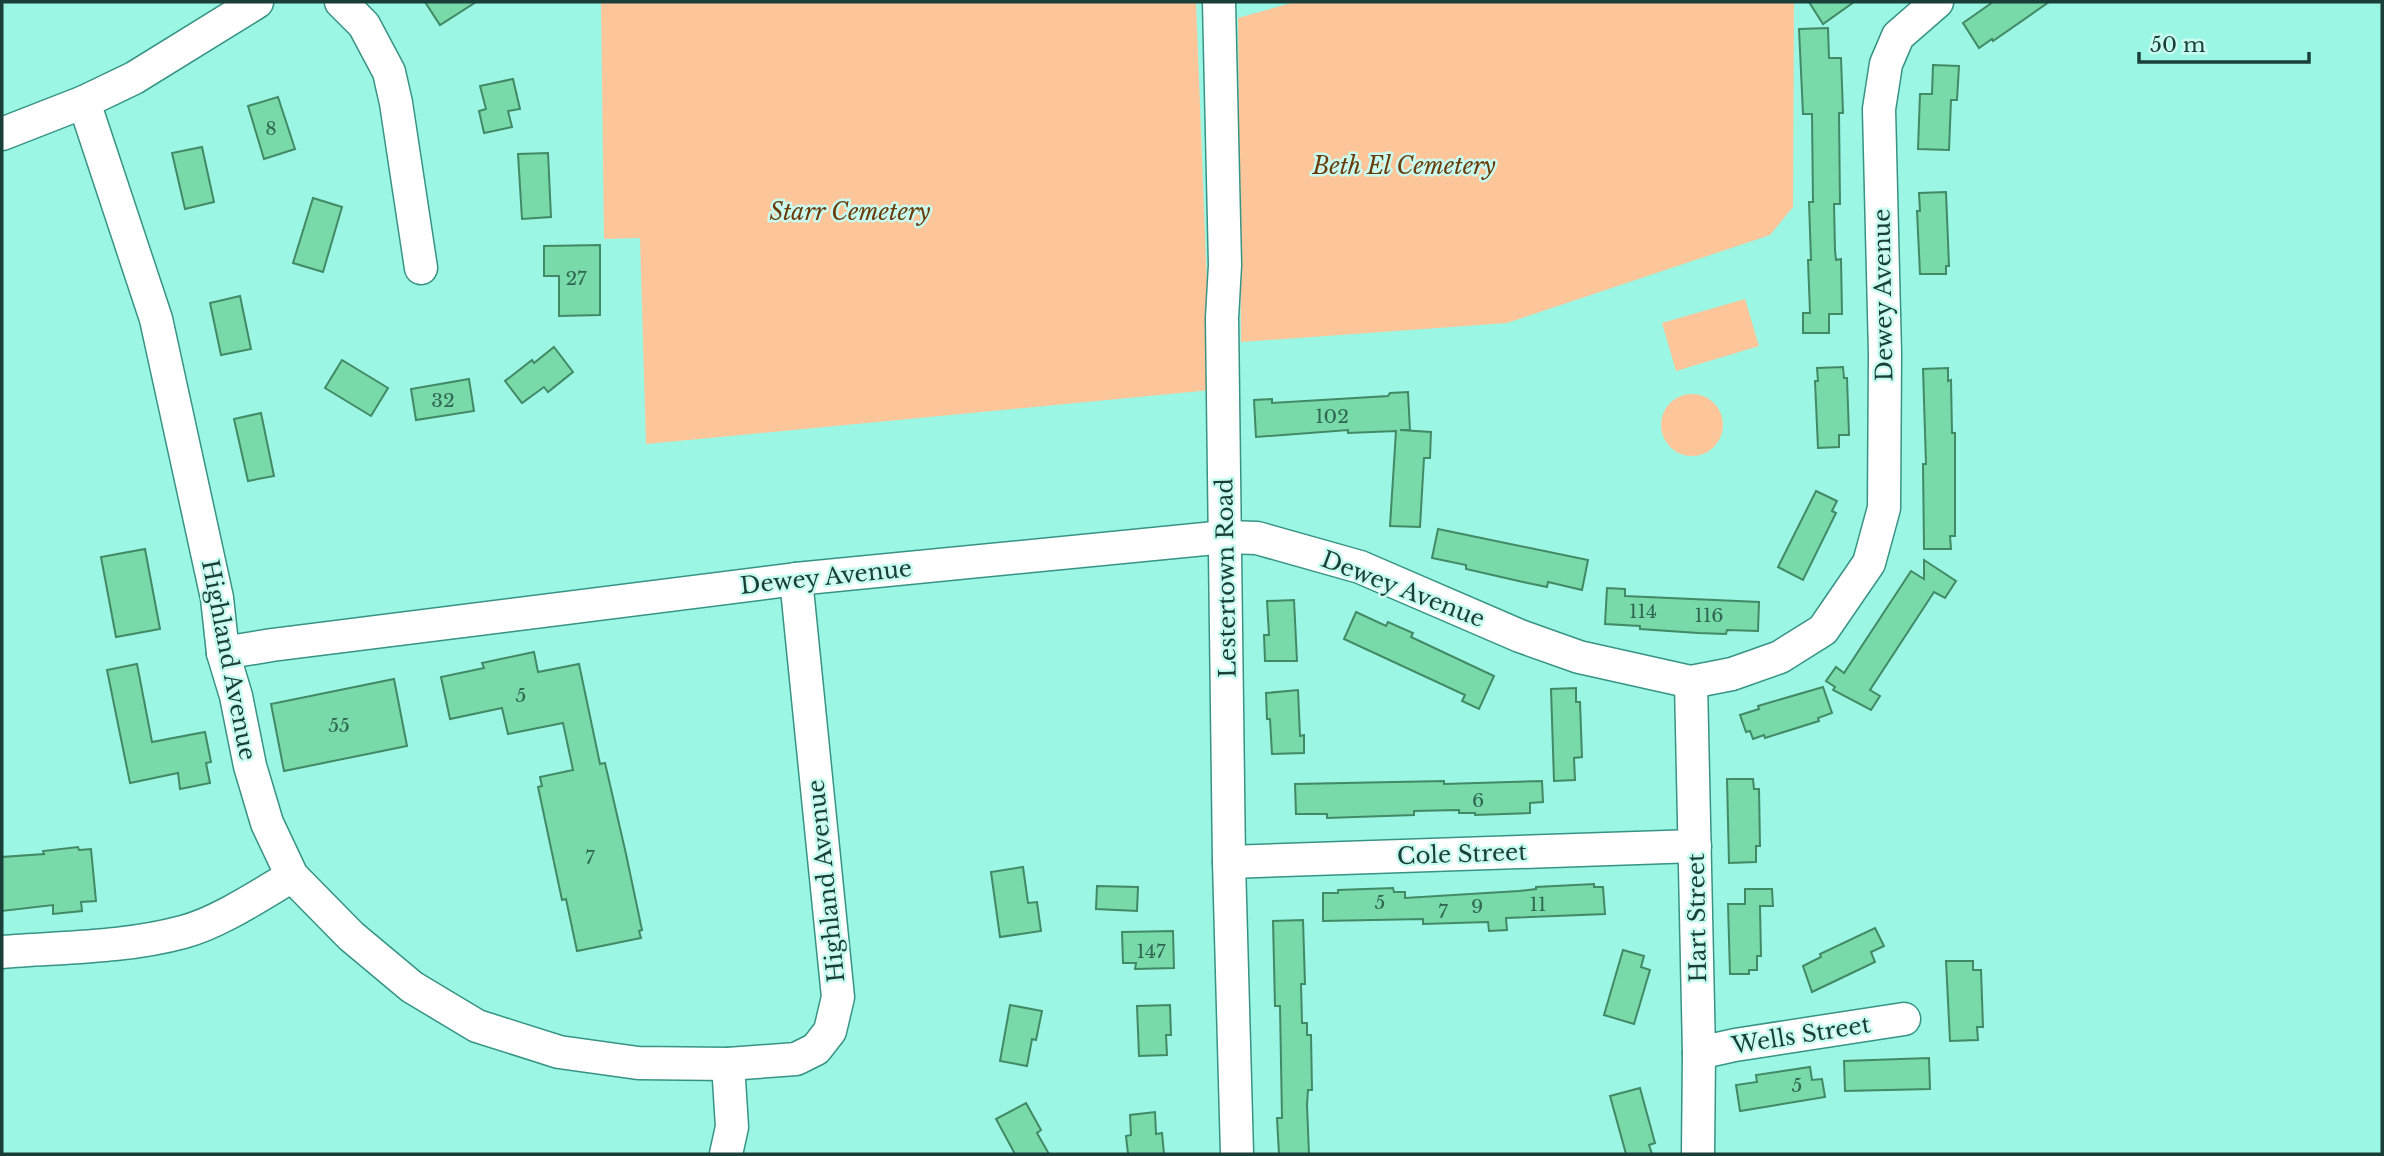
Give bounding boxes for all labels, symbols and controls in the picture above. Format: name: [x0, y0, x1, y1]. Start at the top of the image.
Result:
scale bar: [2139, 21, 2309, 65]
text: 50 m: [2150, 32, 2206, 58]
house number: 8: [265, 117, 277, 140]
park label: Beth El Cemetery: [1311, 152, 1496, 180]
park label: Starr Cemetery: [770, 198, 931, 226]
street label: Dewey Avenue: [1867, 208, 1899, 382]
house number: 27: [565, 267, 587, 290]
house number: 32: [431, 389, 455, 412]
house number: 102: [1315, 405, 1349, 428]
street label: Lestertown Road: [1210, 478, 1242, 678]
street label: Dewey Avenue: [1317, 545, 1489, 633]
street label: Dewey Avenue: [739, 554, 913, 600]
street label: Highland Avenue: [196, 557, 262, 763]
house number: 114: [1629, 600, 1657, 623]
house number: 116: [1694, 604, 1724, 627]
house number: 5: [516, 684, 526, 707]
house number: 55: [328, 714, 350, 737]
street label: Highland Avenue: [801, 778, 851, 984]
house number: 6: [1472, 789, 1484, 812]
street label: Cole Street: [1397, 838, 1528, 870]
house number: 7: [585, 846, 595, 869]
street label: Hart Street: [1682, 853, 1712, 983]
house number: 5: [1375, 891, 1385, 914]
house number: 11: [1530, 893, 1546, 916]
house number: 9: [1471, 895, 1483, 918]
house number: 7: [1438, 900, 1448, 923]
house number: 147: [1136, 940, 1166, 963]
street label: Wells Street: [1729, 1010, 1872, 1060]
house number: 5: [1792, 1074, 1802, 1097]

